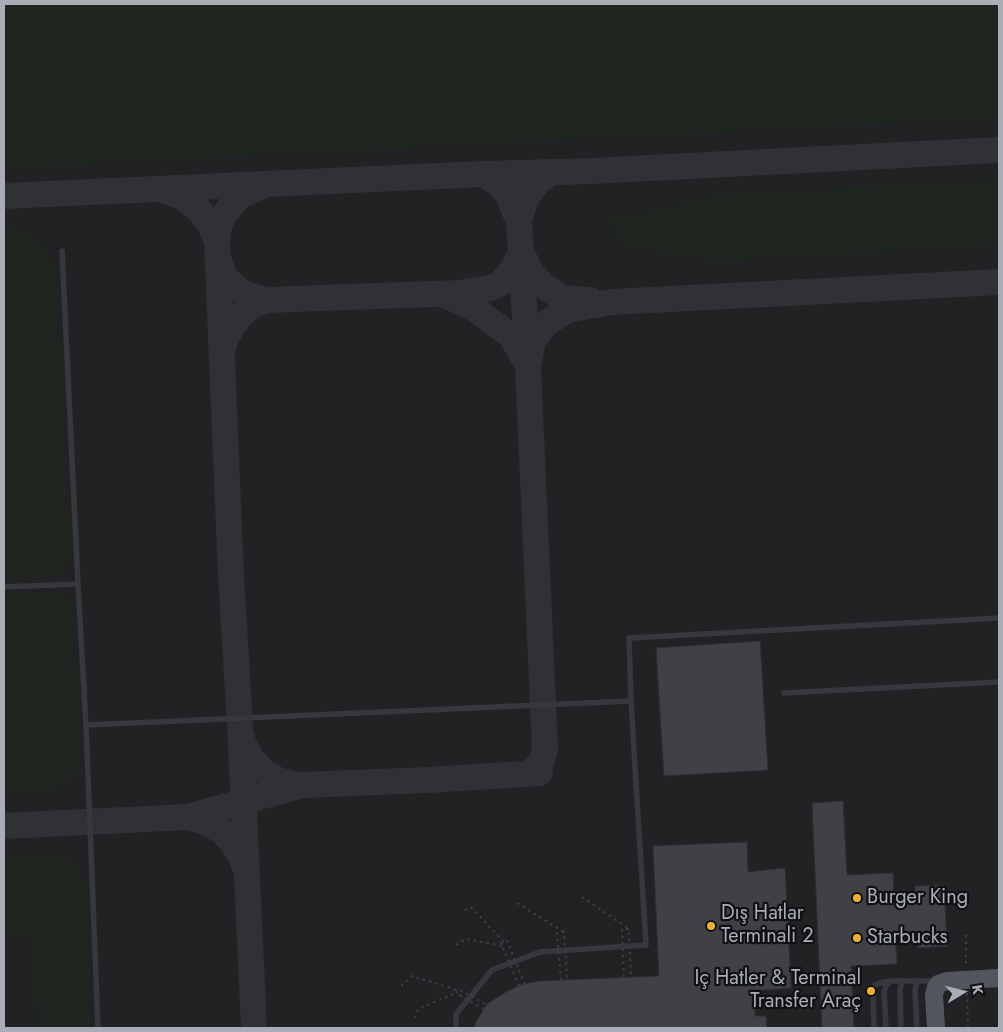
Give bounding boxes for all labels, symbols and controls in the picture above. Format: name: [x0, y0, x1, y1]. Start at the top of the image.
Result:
place label: Burger King: [867, 886, 968, 910]
marker: Burger King: [851, 892, 863, 904]
place label: Dış Hatlar Terminali 2: [721, 902, 814, 949]
marker: Dış Hatlar Terminali 2: [705, 920, 717, 932]
place label: Starbucks: [867, 926, 948, 950]
marker: Starbucks: [851, 932, 863, 944]
place label: Iç Hatler & Terminal Transfer Araç: [695, 967, 861, 1014]
north arrow: [938, 967, 988, 1017]
text: K: [967, 983, 988, 996]
marker: Iç Hatler & Terminal Transfer Araç: [865, 985, 877, 997]

